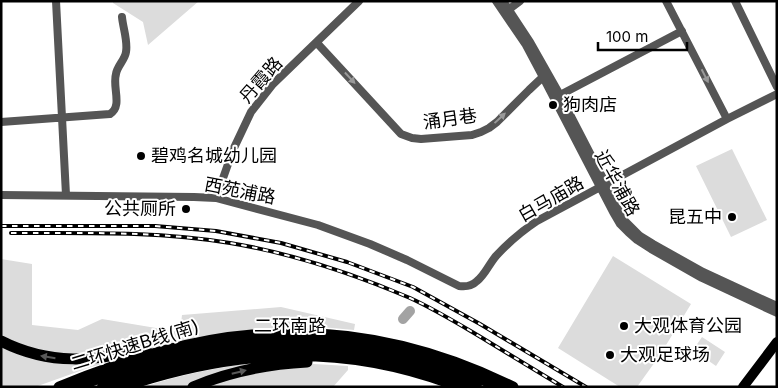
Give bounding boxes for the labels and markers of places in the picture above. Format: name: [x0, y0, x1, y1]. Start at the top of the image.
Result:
place label: 狗肉店: [563, 94, 617, 115]
marker: 狗肉店: [547, 99, 559, 111]
place label: 碧鸡名城幼儿园: [151, 145, 277, 166]
marker: 碧鸡名城幼儿园: [135, 150, 147, 162]
place label: 公共厕所: [104, 198, 176, 219]
marker: 公共厕所: [180, 203, 192, 215]
place label: 昆五中: [668, 206, 722, 227]
marker: 昆五中: [726, 211, 738, 223]
place label: 大观体育公园: [634, 315, 742, 336]
marker: 大观体育公园: [618, 320, 630, 332]
place label: 大观足球场: [620, 344, 710, 365]
marker: 大观足球场: [604, 349, 616, 361]

